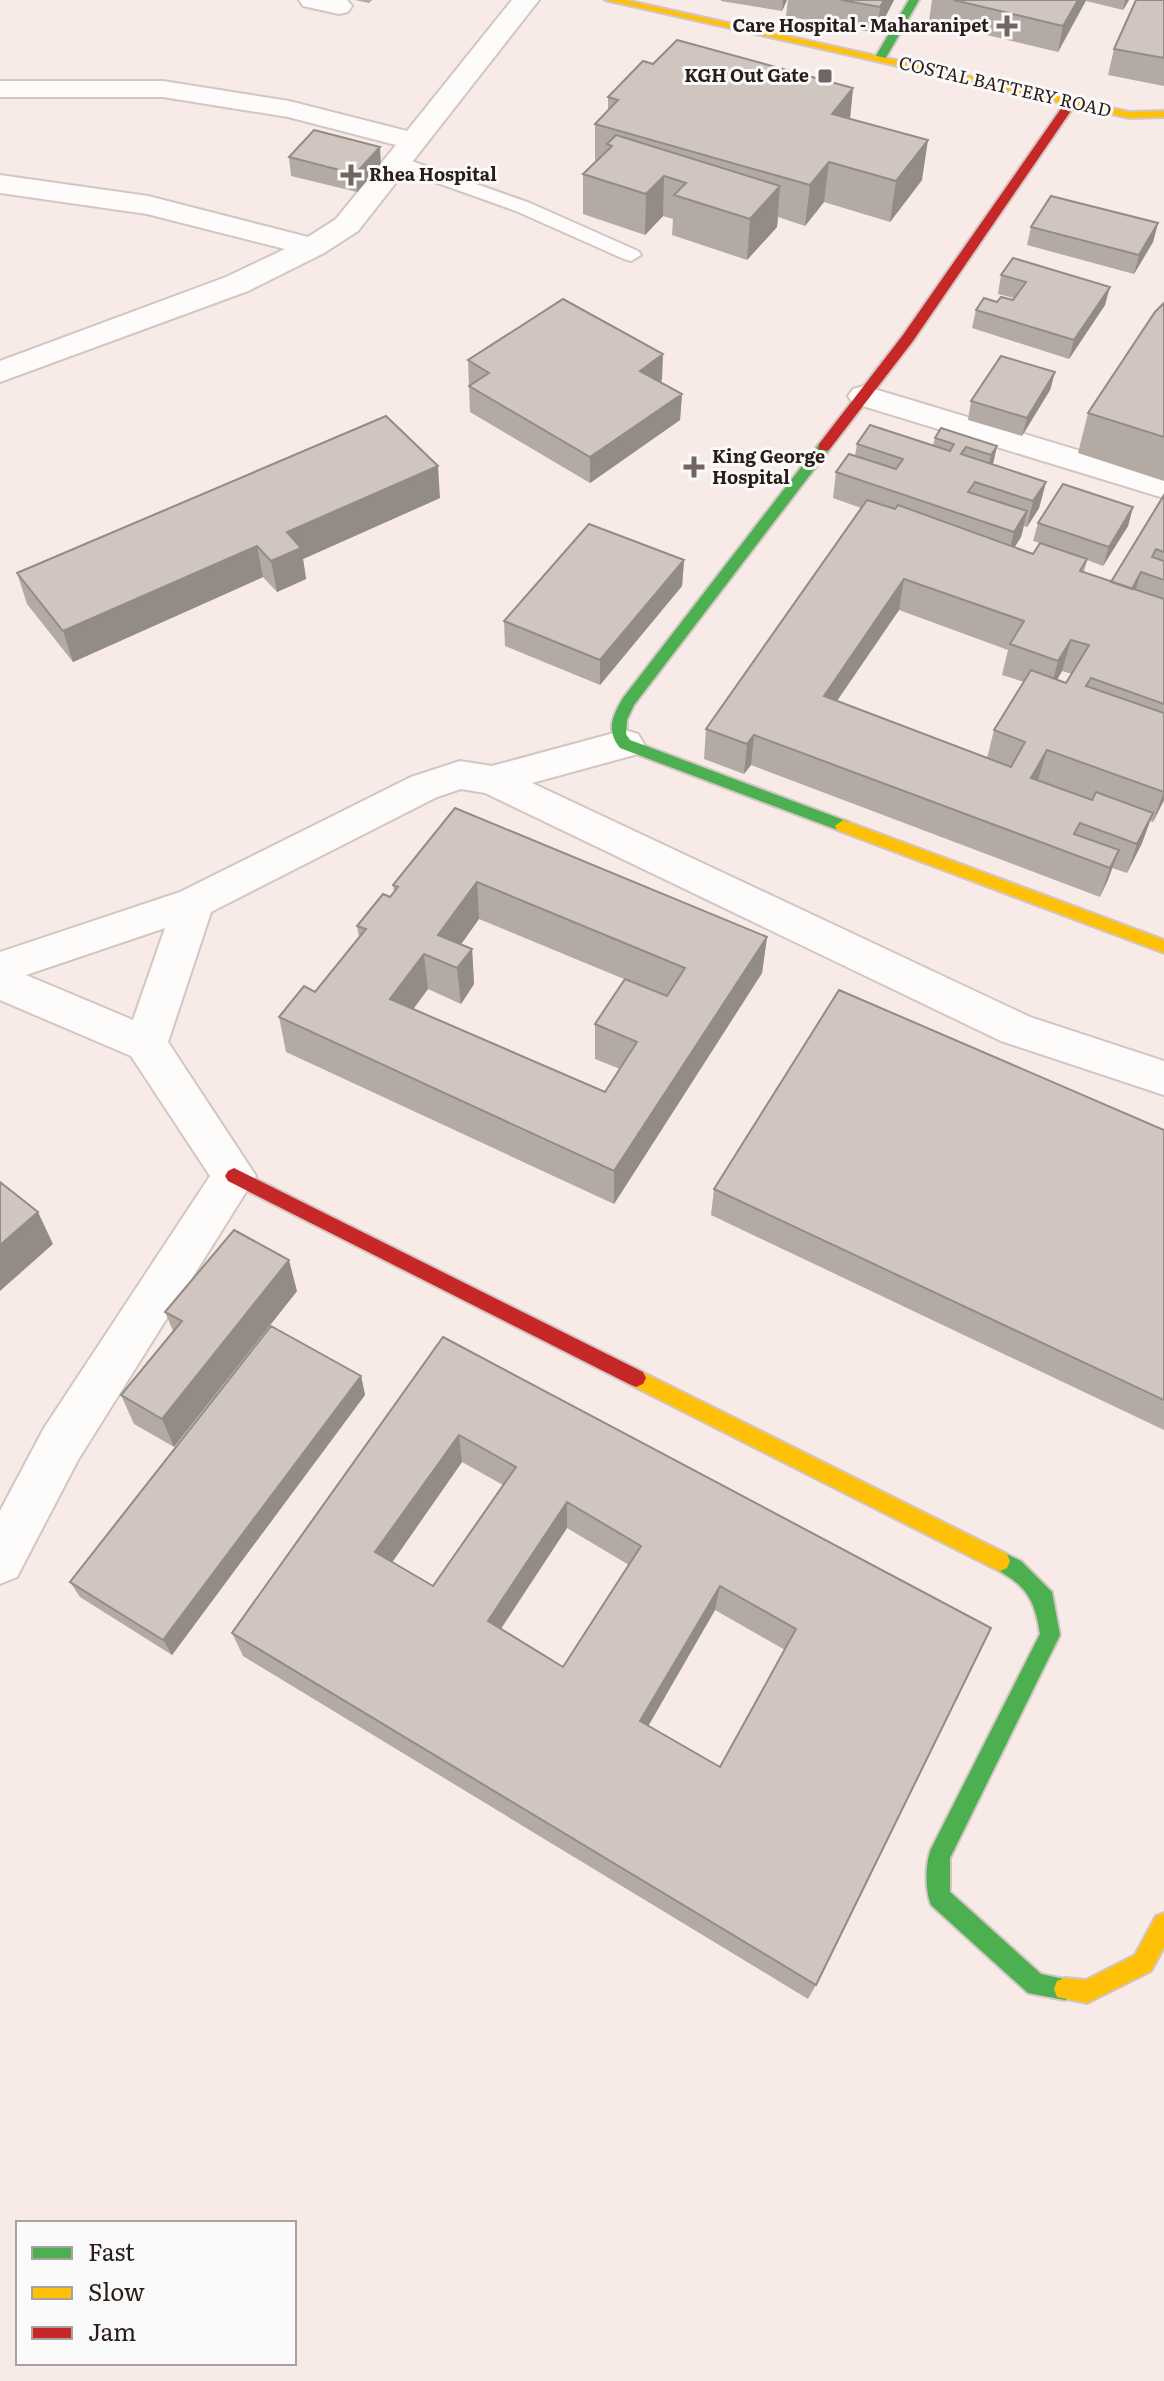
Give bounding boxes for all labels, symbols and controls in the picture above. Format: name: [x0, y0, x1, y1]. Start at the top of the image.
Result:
place label: Care Hospital - Maharanipet: [732, 11, 989, 38]
marker: Care Hospital - Maharanipet: [996, 15, 1018, 37]
street label: COSTAL BATTERY ROAD: [896, 48, 1114, 123]
place label: KGH Out Gate: [684, 61, 809, 88]
marker: KGH Out Gate: [816, 67, 834, 85]
place label: Rhea Hospital: [369, 160, 497, 187]
marker: Rhea Hospital: [340, 164, 362, 186]
place label: King George Hospital: [712, 442, 825, 490]
marker: King George Hospital: [683, 456, 705, 478]
legend: [16, 2221, 296, 2365]
text: Fast: [88, 2233, 135, 2268]
text: Slow: [88, 2273, 145, 2308]
text: Jam: [88, 2313, 136, 2348]

